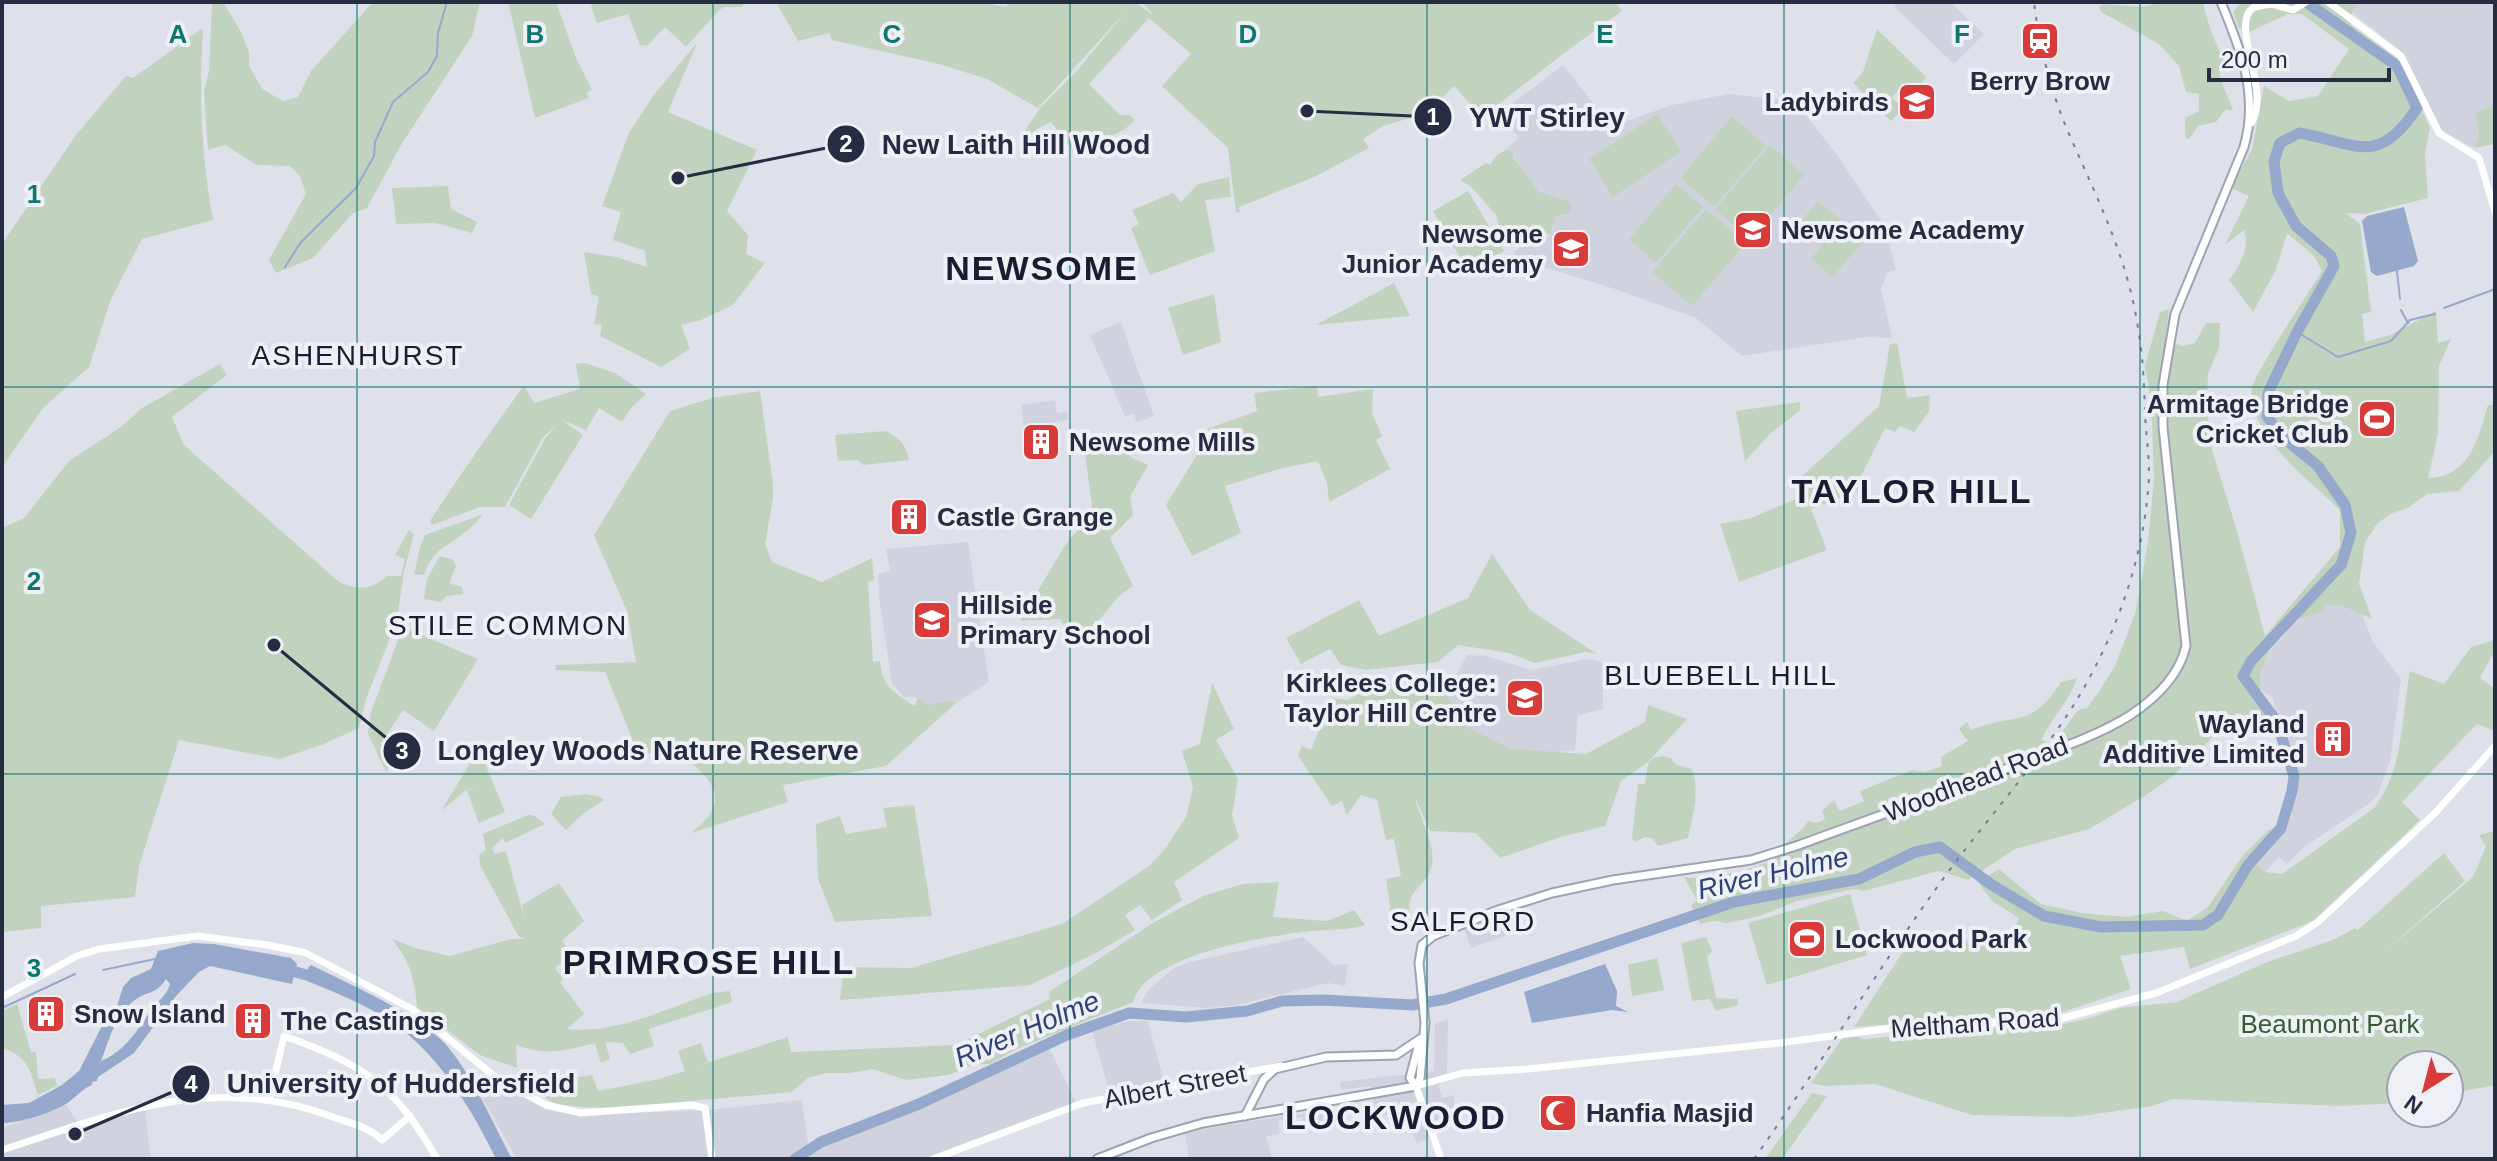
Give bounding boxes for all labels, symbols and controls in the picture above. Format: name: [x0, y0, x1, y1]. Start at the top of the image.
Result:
text: A: [169, 19, 188, 49]
text: B: [526, 19, 544, 49]
text: C: [883, 19, 902, 49]
text: D: [1239, 19, 1257, 49]
text: E: [1596, 19, 1614, 49]
text: F: [1954, 19, 1970, 49]
station icon: Berry Brow: [2019, 20, 2061, 62]
scale bar: [2209, 32, 2389, 82]
text: 200 m: [2221, 46, 2288, 73]
place label: Berry Brow: [1970, 66, 2111, 96]
school or university icon: Ladybirds: [1896, 81, 1938, 123]
place label: Ladybirds: [1765, 87, 1889, 117]
callout: YWT Stirley: [1413, 91, 1641, 143]
text: YWT Stirley: [1469, 102, 1625, 133]
text: 1: [1426, 103, 1440, 130]
callout: New Laith Hill Wood: [826, 118, 1167, 170]
text: New Laith Hill Wood: [882, 129, 1150, 160]
text: 2: [839, 130, 853, 157]
text: 1: [27, 179, 41, 209]
school or university icon: Newsome Academy: [1732, 209, 1774, 251]
place label: Newsome Academy: [1781, 215, 2025, 245]
place label: Newsome Junior Academy: [1342, 219, 1544, 279]
school or university icon: Newsome Junior Academy: [1550, 228, 1592, 270]
district label: NEWSOME: [945, 249, 1139, 287]
district label: ASHENHURST: [252, 340, 464, 371]
place label: Armitage Bridge Cricket Club: [2147, 389, 2349, 449]
sports icon: Armitage Bridge Cricket Club: [2356, 398, 2398, 440]
building icon: Newsome Mills: [1020, 421, 1062, 463]
place label: Newsome Mills: [1069, 427, 1255, 457]
district label: TAYLOR HILL: [1791, 472, 2033, 510]
building icon: Castle Grange: [888, 496, 930, 538]
place label: Castle Grange: [937, 502, 1113, 532]
text: 2: [27, 566, 41, 596]
place label: Hillside Primary School: [960, 590, 1151, 650]
school or university icon: Hillside Primary School: [911, 599, 953, 641]
district label: STILE COMMON: [388, 610, 628, 641]
district label: BLUEBELL HILL: [1604, 660, 1838, 691]
place label: Kirklees College: Taylor Hill Centre: [1284, 668, 1497, 728]
school or university icon: Kirklees College: Taylor Hill Centre: [1504, 677, 1546, 719]
place label: Wayland Additive Limited: [2103, 709, 2305, 769]
building icon: Wayland Additive Limited: [2312, 718, 2354, 760]
callout: Longley Woods Nature Reserve: [382, 725, 875, 777]
street label: Woodhead Road: [1880, 730, 2072, 828]
text: Longley Woods Nature Reserve: [437, 735, 859, 766]
text: 3: [395, 737, 409, 764]
water label: River Holme: [1694, 841, 1852, 905]
district label: SALFORD: [1390, 906, 1536, 937]
sports icon: Lockwood Park: [1786, 918, 1828, 960]
place label: Lockwood Park: [1835, 924, 2028, 954]
district label: PRIMROSE HILL: [563, 943, 855, 981]
text: 3: [27, 953, 41, 983]
water label: River Holme: [950, 985, 1104, 1073]
building icon: Snow Island: [25, 993, 67, 1035]
place label: Snow Island: [74, 999, 226, 1029]
building icon: The Castings: [232, 1000, 274, 1042]
street label: Meltham Road: [1890, 1002, 2060, 1044]
place label: The Castings: [281, 1006, 444, 1036]
park label: Beaumont Park: [2240, 1009, 2421, 1039]
north arrow: [2385, 1049, 2465, 1129]
street label: Albert Street: [1101, 1057, 1250, 1115]
callout: University of Huddersfield: [171, 1058, 592, 1110]
text: University of Huddersfield: [227, 1068, 575, 1099]
text: 4: [184, 1070, 198, 1097]
text: N: [2400, 1090, 2427, 1120]
mosque icon: Hanfia Masjid: [1537, 1092, 1579, 1134]
district label: LOCKWOOD: [1285, 1098, 1507, 1136]
place label: Hanfia Masjid: [1586, 1098, 1754, 1128]

